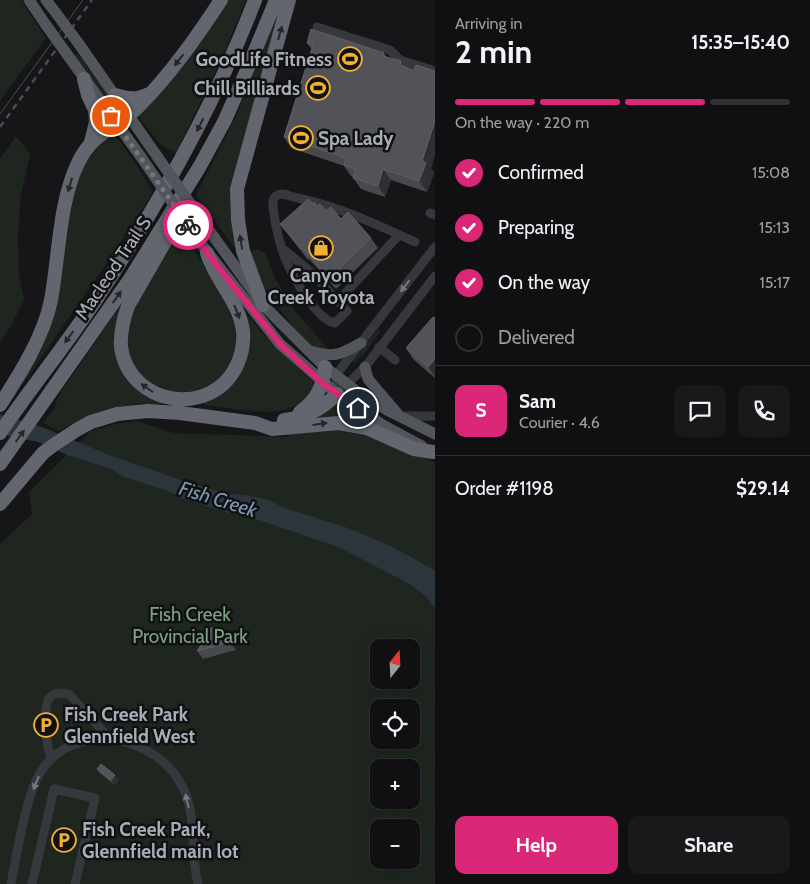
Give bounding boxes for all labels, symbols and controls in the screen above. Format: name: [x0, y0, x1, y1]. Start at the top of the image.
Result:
text: Arriving in: [455, 14, 522, 33]
one-way arrow: [276, 26, 284, 41]
text: 15:35–15:40: [691, 31, 790, 54]
text: 2 min: [455, 32, 532, 71]
sports icon: GoodLife Fitness: [337, 46, 363, 72]
place label: GoodLife Fitness: [195, 48, 332, 71]
one-way arrow: [173, 53, 184, 66]
sports icon: Chill Billiards: [305, 75, 331, 101]
place label: Chill Billiards: [194, 77, 300, 100]
pin: [90, 95, 132, 137]
icon: bag: [97, 102, 125, 130]
text: On the way · 220 m: [455, 113, 589, 132]
one-way arrow: [196, 117, 204, 132]
sports icon: Spa Lady: [288, 125, 314, 151]
place label: Spa Lady: [318, 127, 394, 150]
icon: check: [455, 159, 483, 187]
text: Confirmed: [498, 161, 584, 184]
text: 15:08: [752, 163, 790, 182]
one-way arrow: [66, 178, 74, 193]
courier: [163, 200, 213, 250]
icon: bike: [174, 211, 202, 239]
street label: Macleod Trail S: [70, 212, 156, 324]
icon: check: [455, 214, 483, 242]
text: Preparing: [498, 216, 574, 239]
text: 15:13: [759, 218, 790, 237]
one-way arrow: [237, 234, 245, 250]
shop icon: Canyon Creek Toyota: [308, 235, 334, 261]
place label: Canyon Creek Toyota: [267, 264, 375, 309]
icon: check: [455, 269, 483, 297]
text: On the way: [498, 271, 590, 294]
text: 15:17: [760, 273, 790, 292]
one-way arrow: [400, 279, 410, 293]
one-way arrow: [112, 290, 122, 304]
one-way arrow: [234, 304, 241, 319]
text: Delivered: [498, 326, 575, 349]
one-way arrow: [64, 330, 74, 344]
one-way arrow: [140, 383, 154, 393]
button: chat: [674, 385, 726, 437]
button: phone: [738, 385, 790, 437]
pin: [337, 387, 379, 429]
text: Sam: [519, 390, 556, 413]
icon: home: [344, 394, 372, 422]
text: S: [475, 399, 487, 422]
text: Courier · 4.6: [519, 413, 600, 432]
one-way arrow: [313, 420, 329, 428]
one-way arrow: [15, 429, 25, 443]
water label: Fish Creek: [176, 476, 261, 523]
text: Order #1198: [455, 477, 554, 500]
text: $29.14: [736, 477, 790, 500]
park label: Fish Creek Provincial Park: [132, 603, 248, 648]
north arrow: [370, 639, 420, 689]
map controls: [370, 639, 420, 869]
button: locate: [370, 699, 420, 749]
place label: Fish Creek Park Glennfield West: [64, 703, 195, 748]
parking icon: Fish Creek Park Glennfield West: [33, 712, 59, 738]
button: +: [370, 759, 420, 809]
one-way arrow: [32, 775, 40, 790]
one-way arrow: [183, 794, 191, 809]
button: Help: [455, 816, 618, 874]
button: Share: [628, 816, 790, 874]
place label: Fish Creek Park, Glennfield main lot: [82, 818, 239, 863]
button: −: [370, 819, 420, 869]
parking icon: Fish Creek Park, Glennfield main lot: [51, 827, 77, 853]

